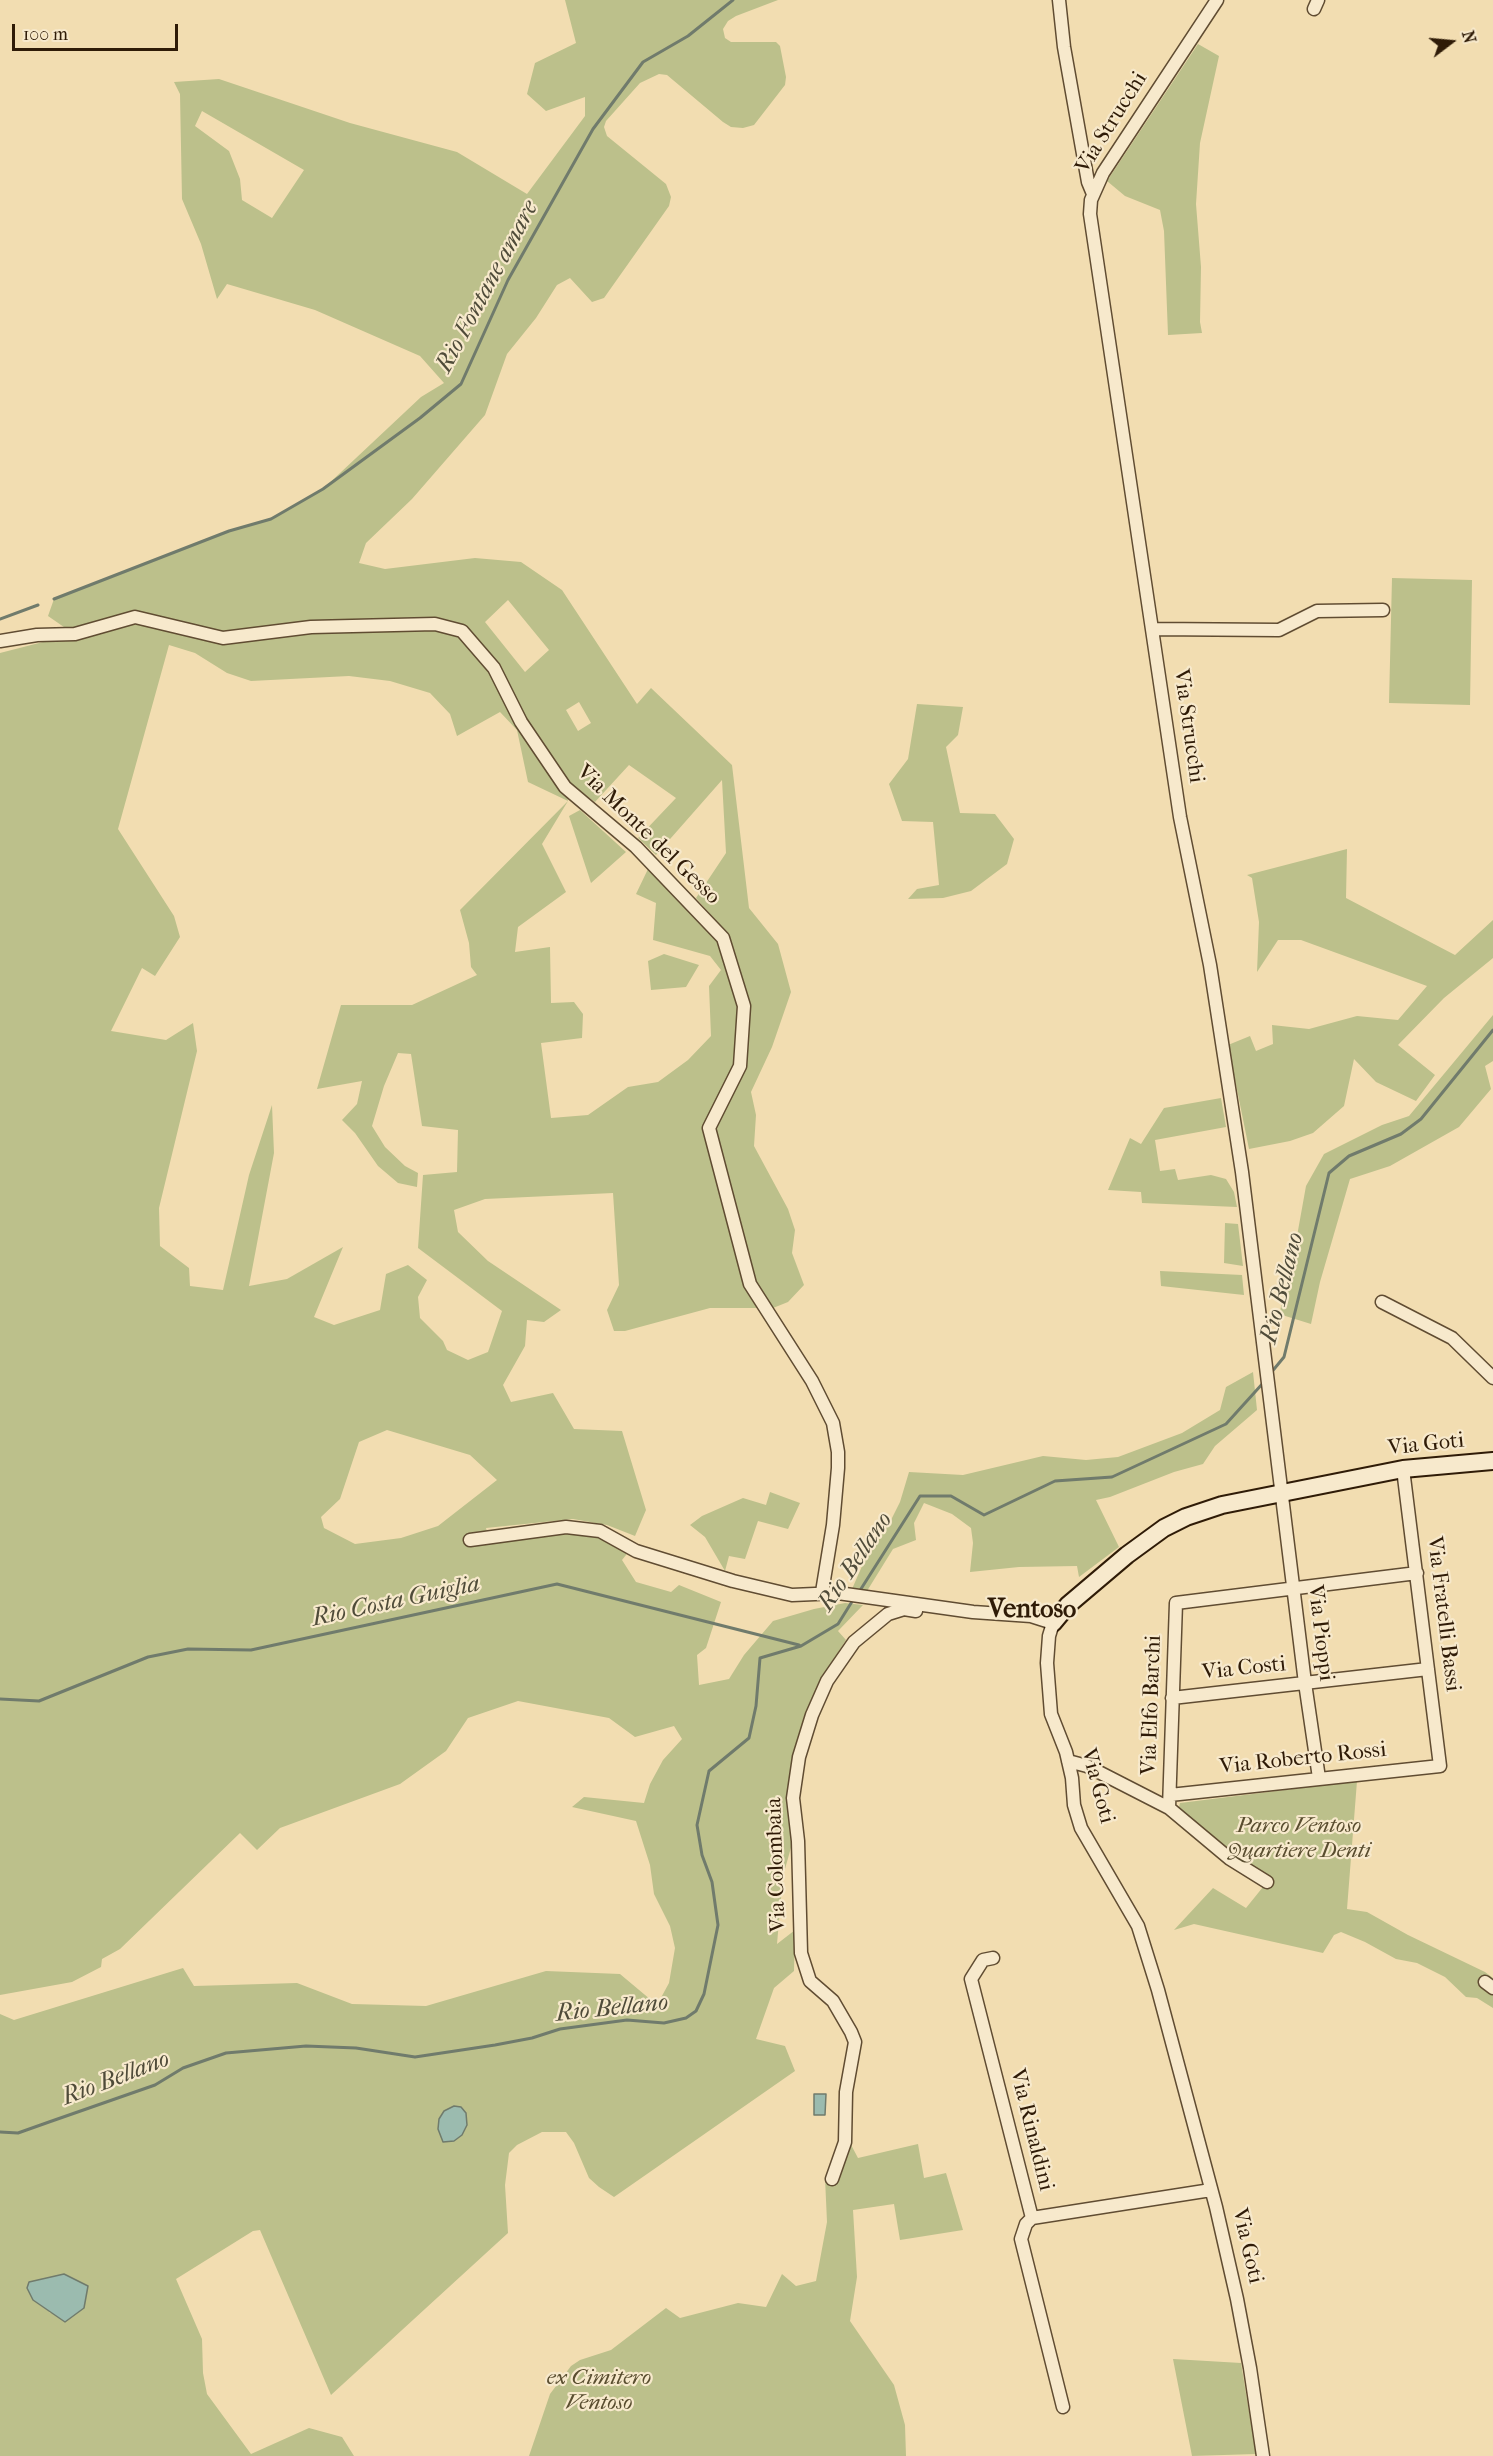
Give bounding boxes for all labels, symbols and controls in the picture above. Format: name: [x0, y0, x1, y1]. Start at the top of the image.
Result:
scale bar: [15, 12, 182, 50]
north arrow: [1421, 12, 1481, 72]
text: 100 m: [23, 24, 68, 45]
text: N: [1458, 28, 1480, 45]
street label: Via Strucchi: [1070, 67, 1154, 179]
water label: Rio Fontane amare: [431, 196, 545, 378]
street label: Via Strucchi: [1167, 667, 1209, 785]
street label: Via Monte del Gesso: [570, 760, 726, 910]
water label: Rio Bellano: [1255, 1230, 1311, 1346]
street label: Via Goti: [1387, 1428, 1465, 1462]
water label: Rio Bellano: [812, 1507, 900, 1617]
street label: Via Fratelli Bassi: [1420, 1535, 1466, 1693]
water label: Rio Costa Guiglia: [309, 1570, 483, 1634]
street label: Via Pioppi: [1301, 1583, 1339, 1683]
district label: Ventoso: [988, 1595, 1076, 1627]
street label: Via Elfo Barchi: [1136, 1635, 1168, 1775]
street label: Via Costi: [1201, 1651, 1287, 1687]
street label: Via Roberto Rossi: [1218, 1737, 1388, 1781]
street label: Via Goti: [1074, 1746, 1120, 1826]
street label: Via Colombaia: [761, 1797, 793, 1933]
park label: Parco Ventoso Quartiere Denti: [1227, 1814, 1371, 1866]
water label: Rio Bellano: [554, 1989, 670, 2029]
water label: Rio Bellano: [58, 2045, 174, 2113]
street label: Via Rinaldini: [1003, 2066, 1059, 2194]
street label: Via Goti: [1226, 2206, 1268, 2286]
park label: ex Cimitero Ventoso: [547, 2366, 651, 2418]

